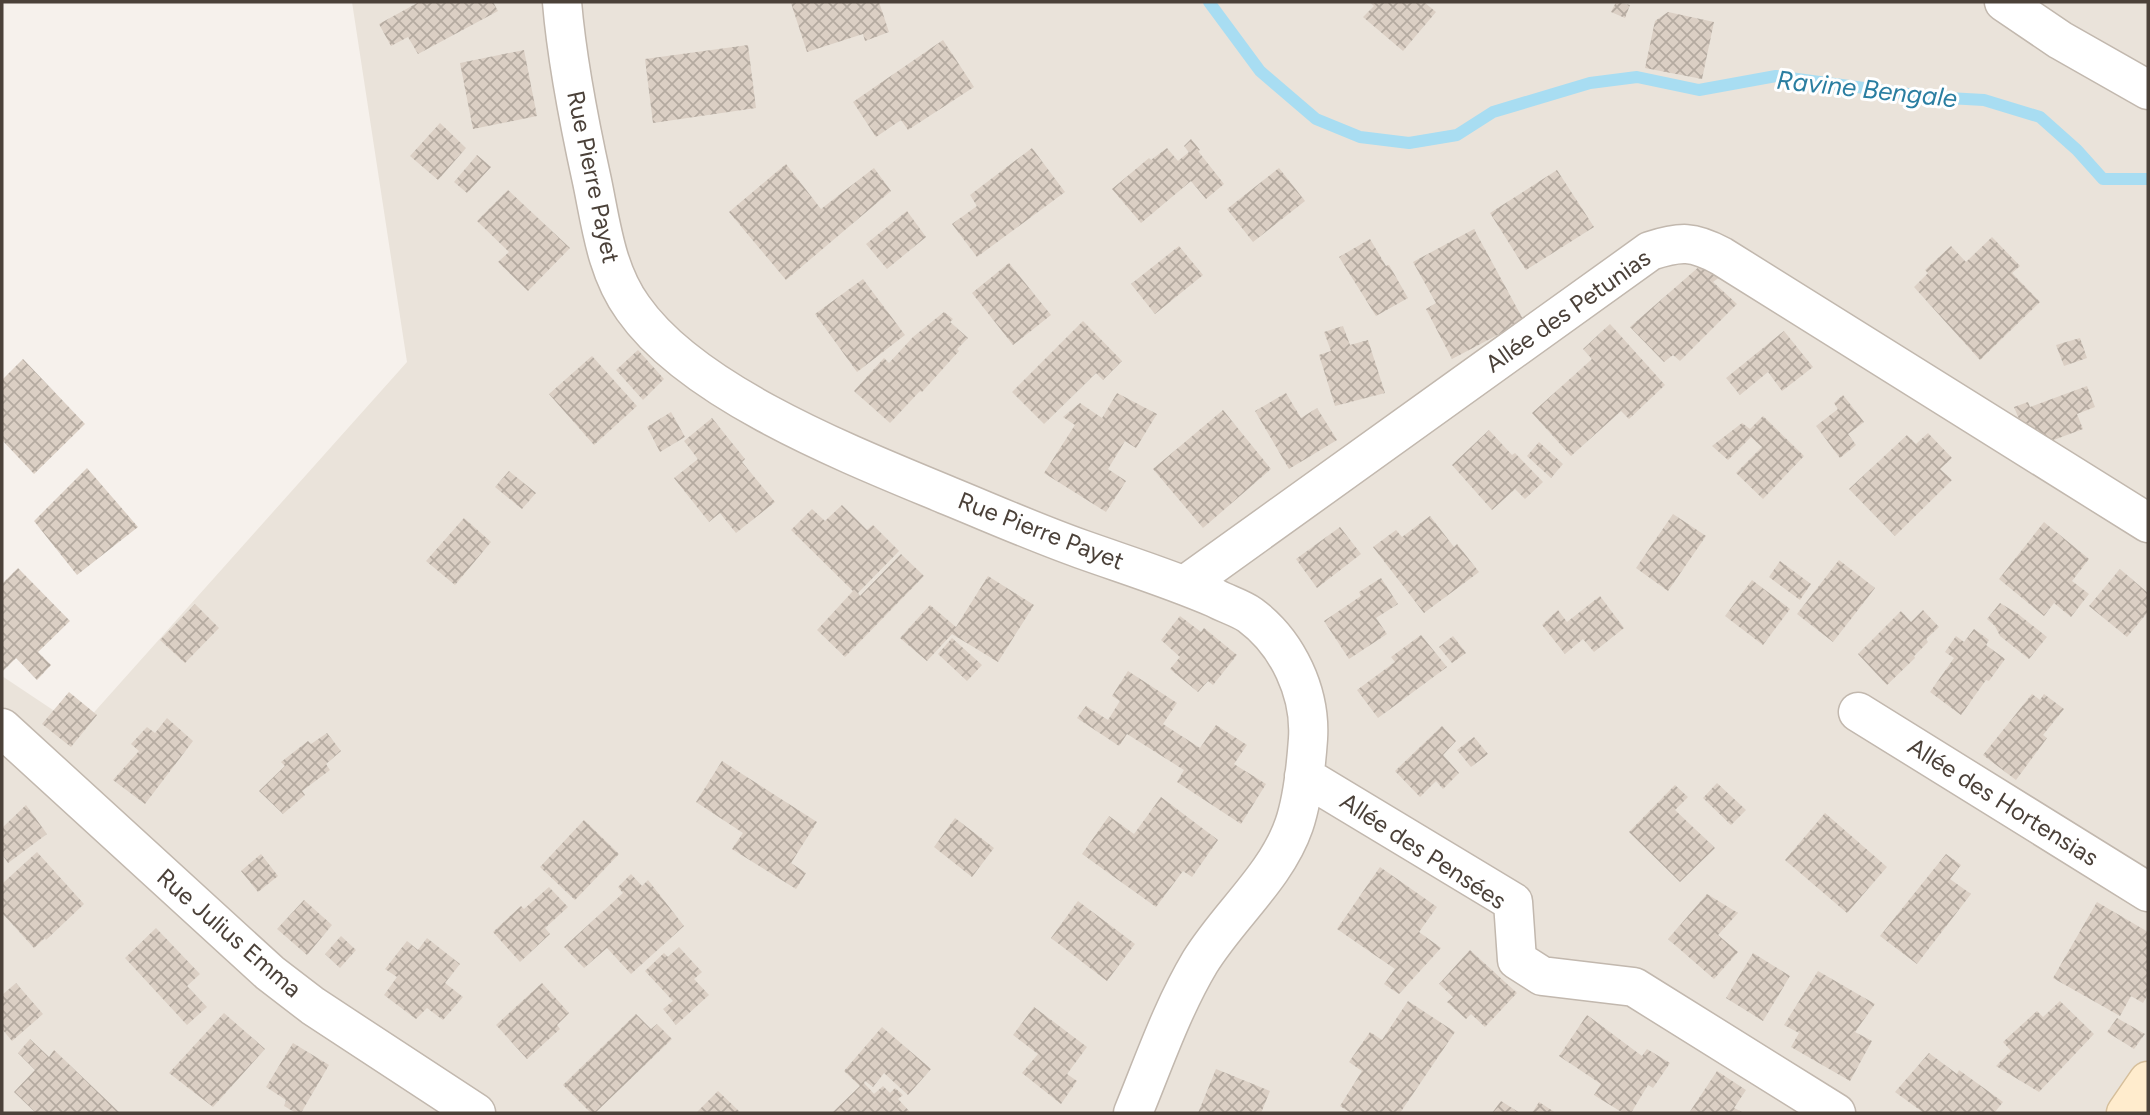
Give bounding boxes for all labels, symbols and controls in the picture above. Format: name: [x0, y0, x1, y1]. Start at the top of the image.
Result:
water label: Ravine Bengale: [1775, 64, 1959, 114]
street label: Rue Pierre Payet: [561, 88, 626, 266]
street label: Allée des Petunias: [1480, 243, 1656, 378]
street label: Rue Pierre Payet: [954, 486, 1128, 576]
street label: Allée des Hortensias: [1903, 731, 2104, 872]
street label: Allée des Pensées: [1335, 786, 1512, 915]
street label: Rue Julius Emma: [151, 862, 307, 1003]

